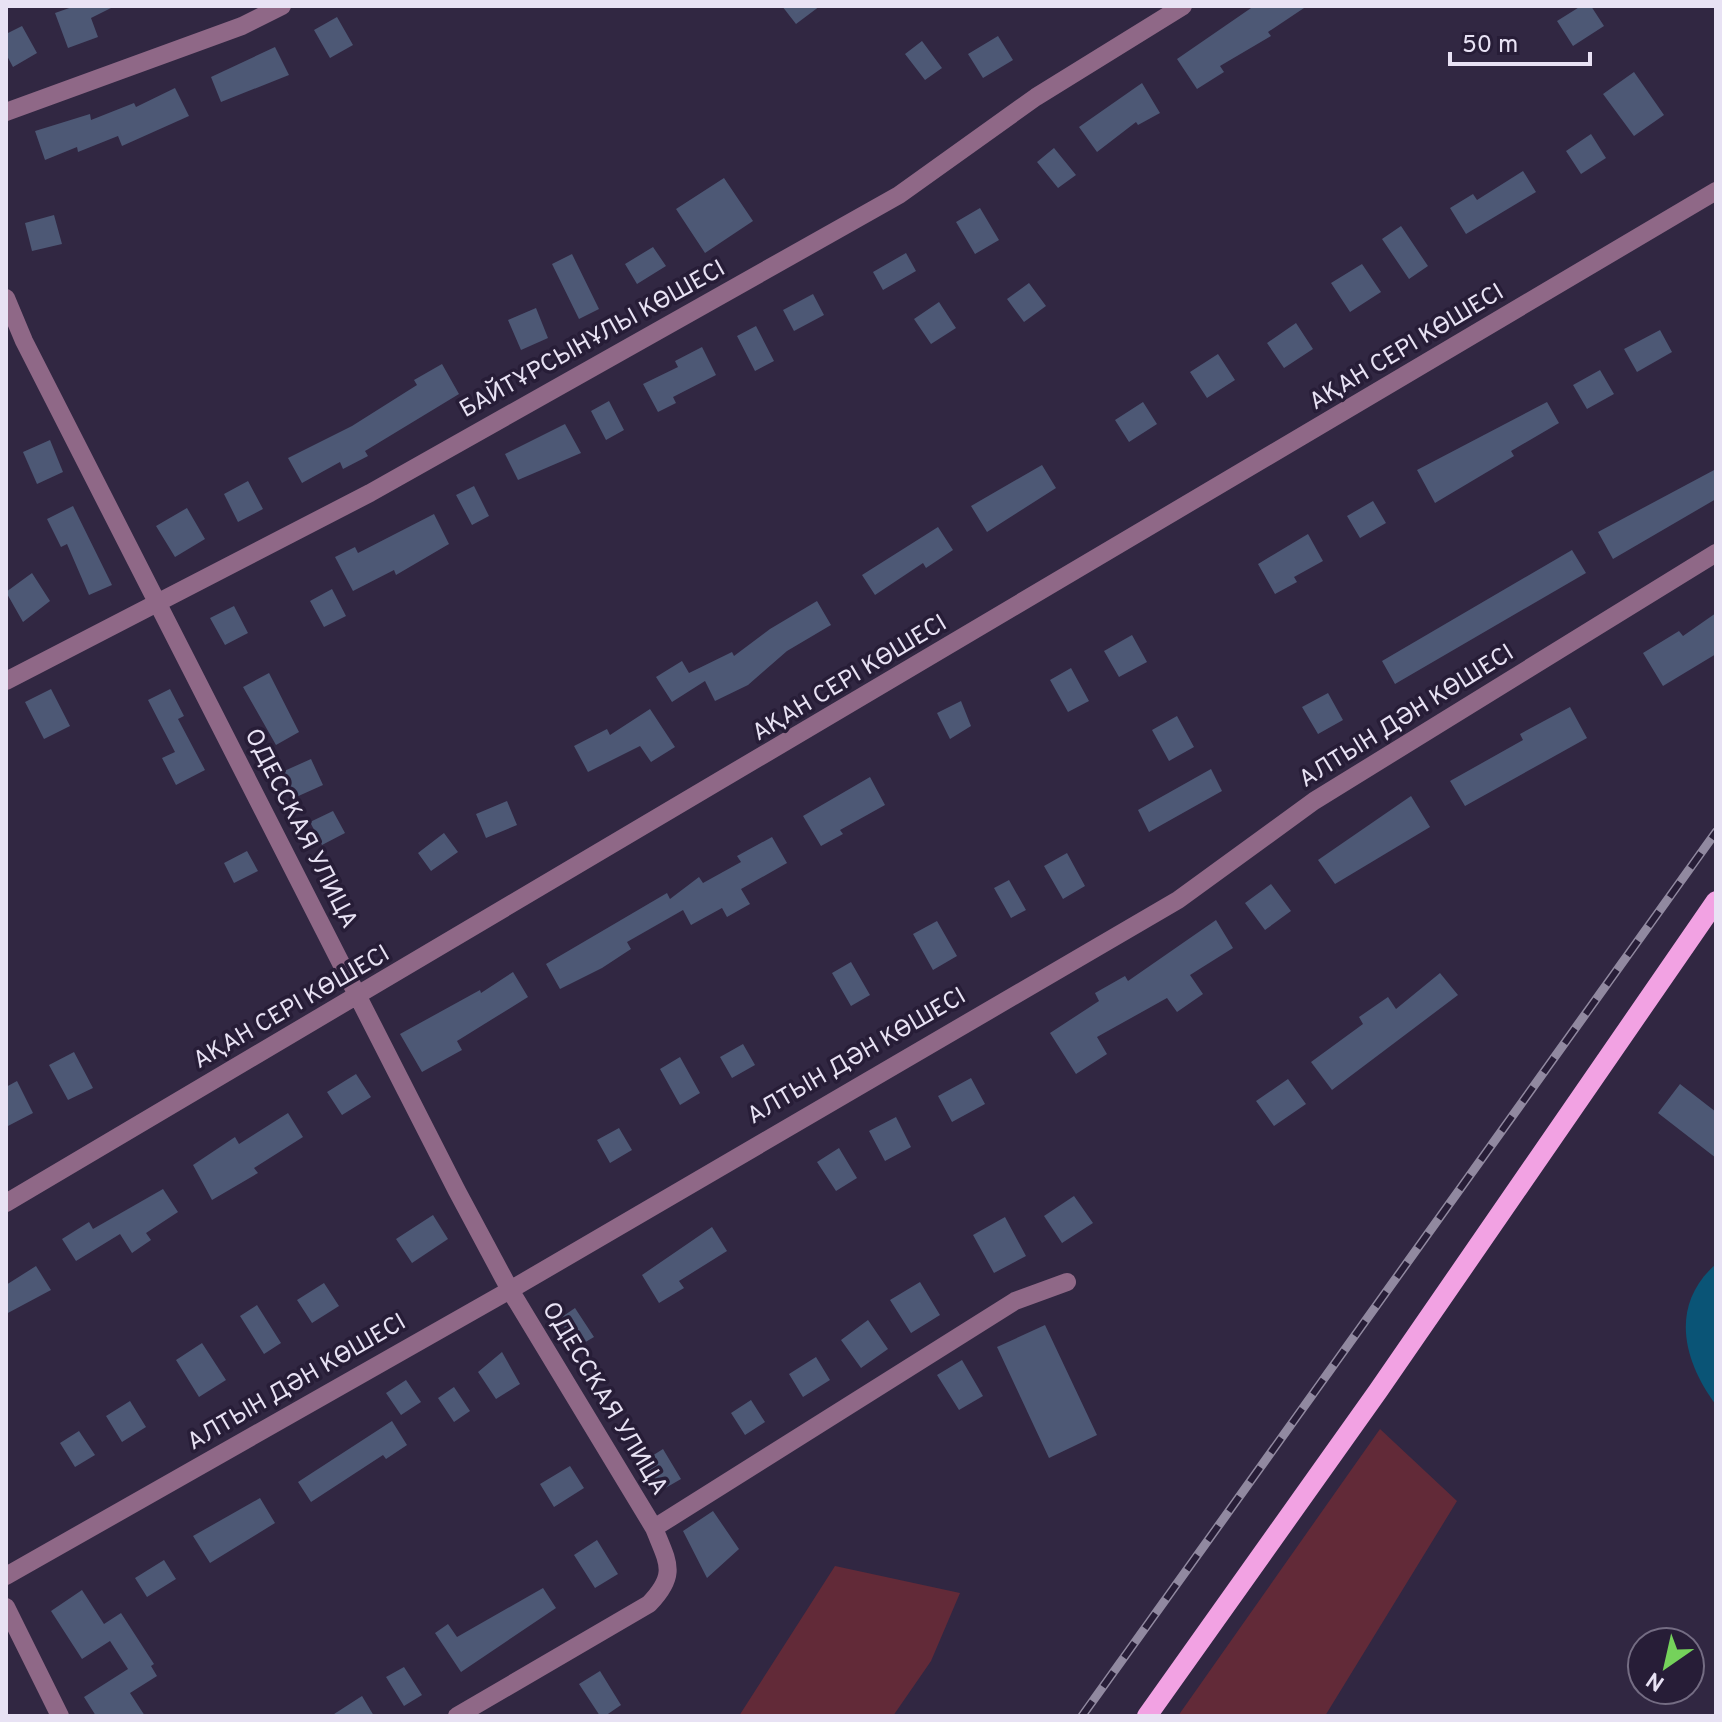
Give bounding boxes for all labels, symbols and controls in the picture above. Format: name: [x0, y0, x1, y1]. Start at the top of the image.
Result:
scale bar: [1450, 16, 1590, 66]
text: 50 m: [1462, 31, 1518, 61]
street label: БАЙТҰРСЫНҰЛЫ КӨШЕСІ: [454, 253, 731, 426]
street label: АҚАН СЕРІ КӨШЕСІ: [1304, 278, 1510, 418]
street label: АҚАН СЕРІ КӨШЕСІ: [747, 609, 953, 749]
street label: АЛТЫН ДӘН КӨШЕСІ: [1294, 639, 1520, 795]
street label: ОДЕССКАЯ УЛИЦА: [237, 724, 363, 934]
street label: АҚАН СЕРІ КӨШЕСІ: [188, 939, 396, 1077]
street label: АЛТЫН ДӘН КӨШЕСІ: [742, 982, 972, 1132]
street label: ОДЕССКАЯ УЛИЦА: [534, 1297, 674, 1501]
street label: АЛТЫН ДӘН КӨШЕСІ: [182, 1308, 412, 1458]
north arrow: [1626, 1626, 1706, 1706]
text: N: [1642, 1665, 1670, 1696]

